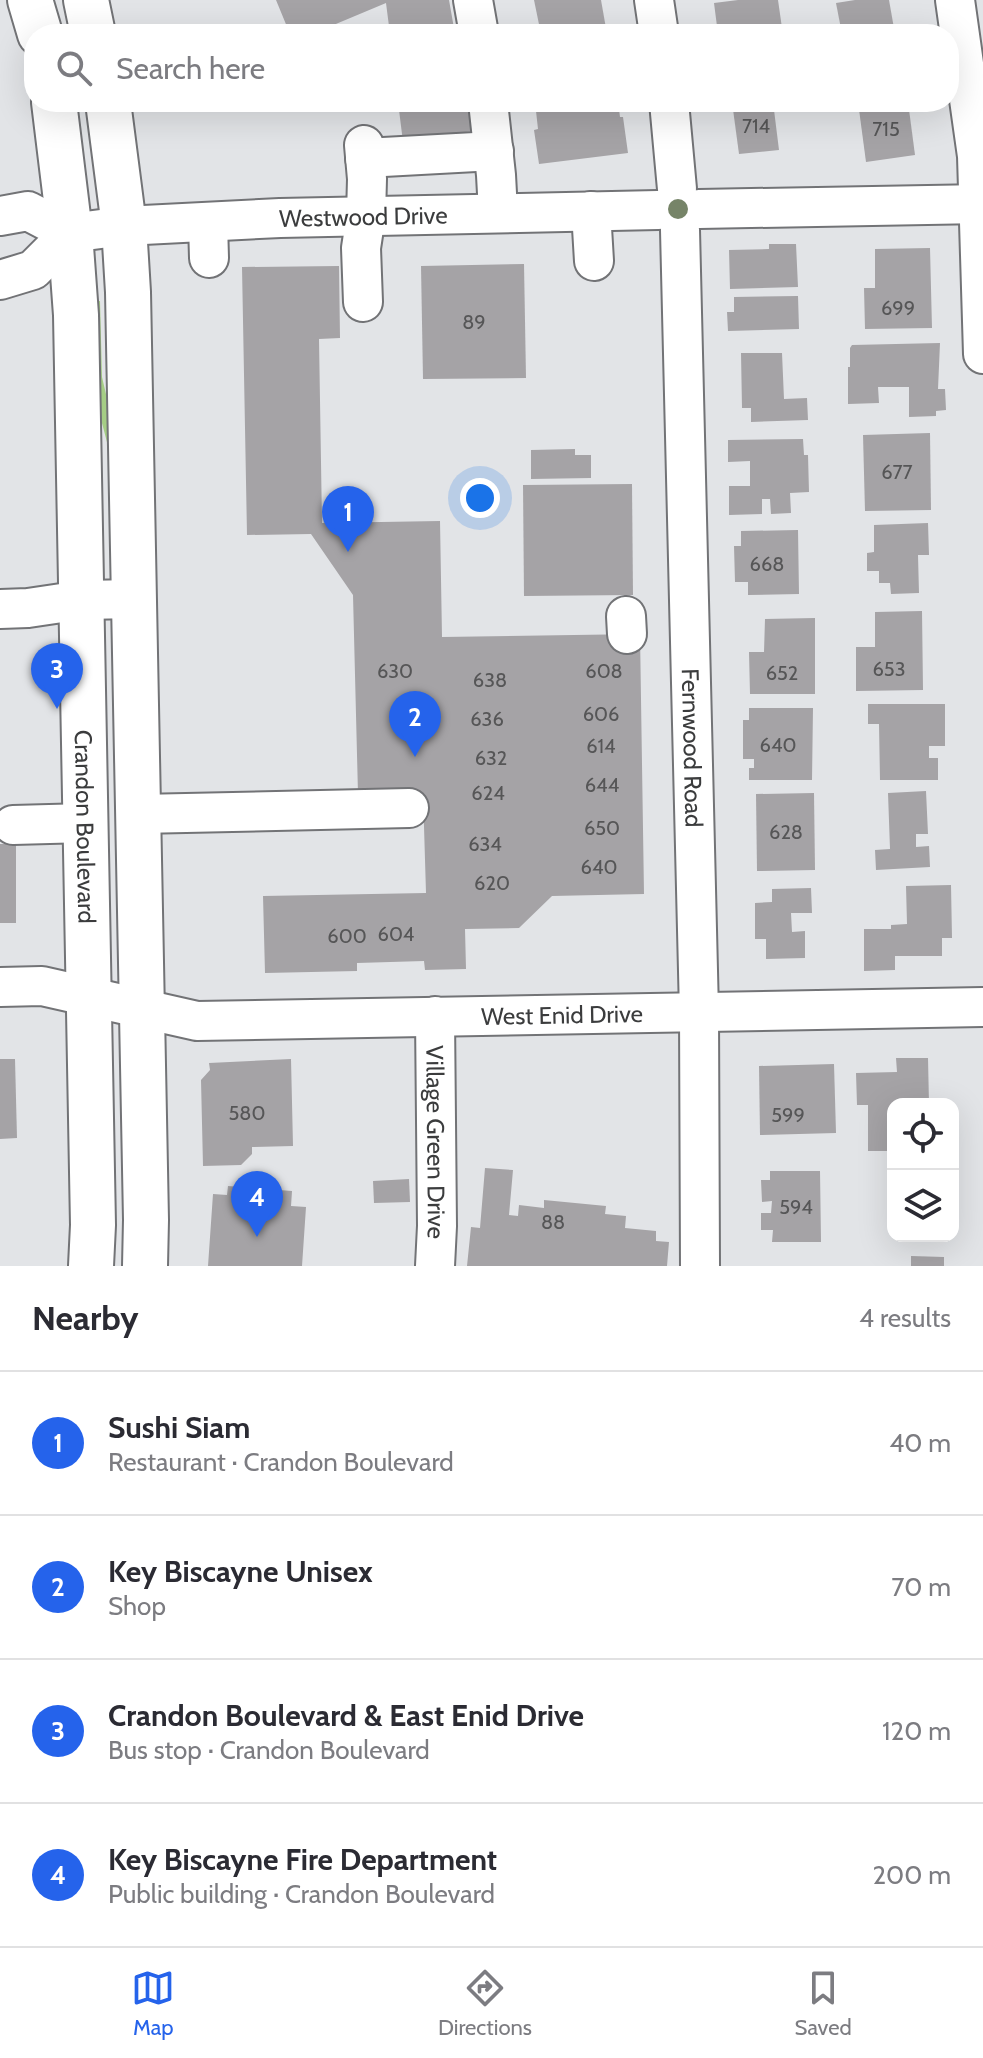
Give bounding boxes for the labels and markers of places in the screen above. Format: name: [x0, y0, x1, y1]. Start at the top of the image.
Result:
pin: 1: [322, 486, 374, 552]
pin: 3: [31, 643, 83, 709]
pin: 2: [389, 691, 441, 757]
pin: 4: [231, 1171, 283, 1237]

